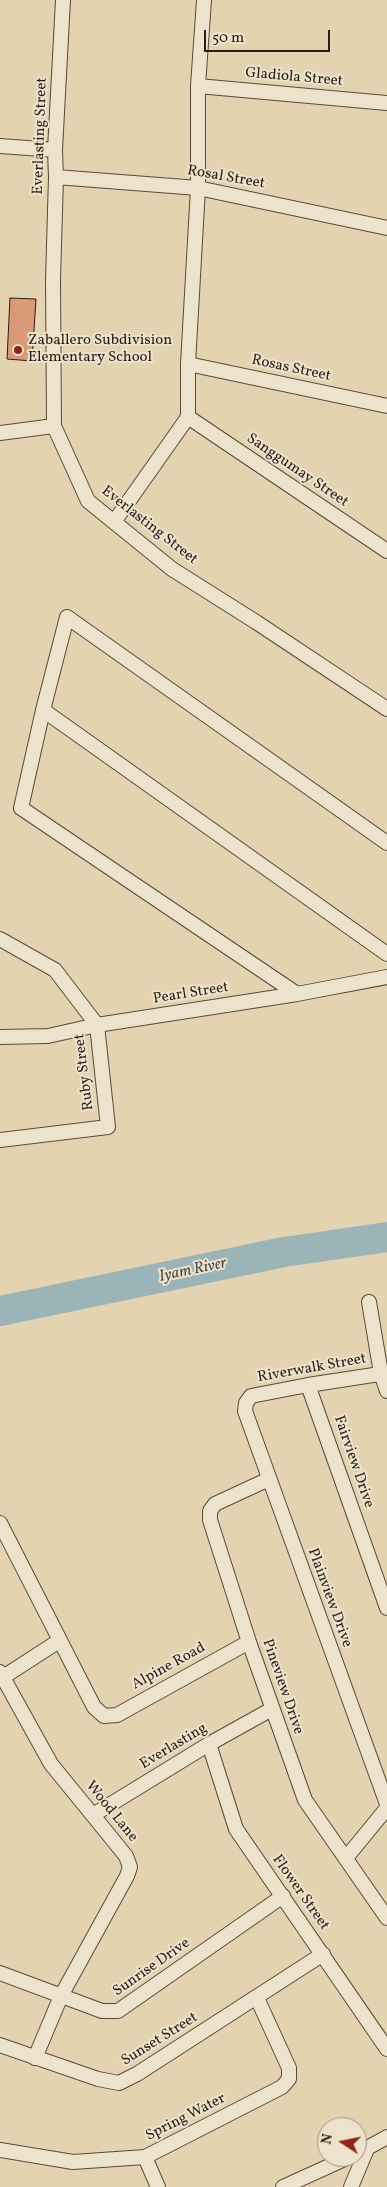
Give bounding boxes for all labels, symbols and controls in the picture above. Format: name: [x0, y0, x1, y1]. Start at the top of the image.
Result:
scale bar: [207, 20, 333, 52]
text: 50 m: [212, 28, 244, 49]
street label: Gladiola Street: [244, 65, 344, 91]
street label: Everlasting Street: [30, 77, 52, 195]
street label: Rosal Street: [186, 162, 266, 194]
place label: Zaballero Subdivision Elementary School: [28, 332, 172, 367]
marker: Zaballero Subdivision Elementary School: [12, 344, 24, 356]
street label: Rosas Street: [250, 352, 332, 386]
street label: Sanggumay Street: [243, 430, 351, 512]
street label: Everlasting Street: [97, 483, 201, 569]
street label: Pearl Street: [152, 979, 230, 1009]
street label: Ruby Street: [71, 1033, 99, 1111]
water label: Iyam River: [157, 1254, 229, 1288]
street label: Riverwalk Street: [256, 1351, 368, 1387]
street label: Fairview Drive: [329, 1413, 377, 1511]
street label: Plainview Drive: [303, 1546, 355, 1650]
street label: Pineview Drive: [257, 1637, 307, 1737]
street label: Alpine Road: [129, 1639, 209, 1695]
street label: Everlasting: [137, 1720, 211, 1774]
street label: Wood Lane: [81, 1778, 141, 1846]
street label: Flower Street: [267, 1852, 333, 1934]
street label: Sunrise Drive: [110, 1935, 194, 2001]
street label: Sunset Street: [118, 2009, 202, 2071]
street label: Spring Water: [143, 2090, 229, 2146]
north arrow: [317, 2117, 367, 2167]
text: N: [317, 2132, 338, 2146]

